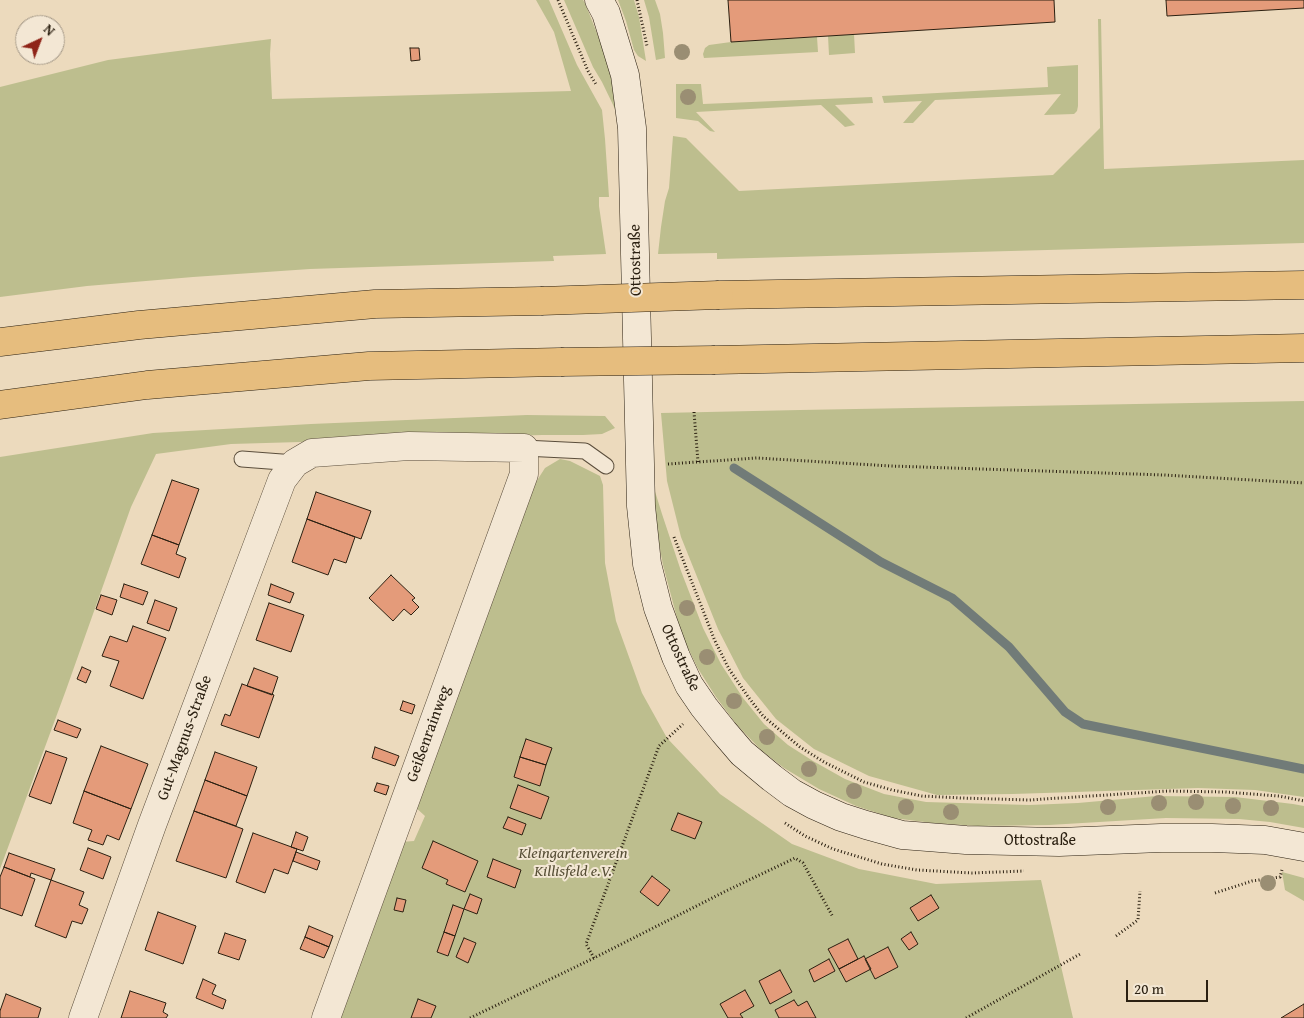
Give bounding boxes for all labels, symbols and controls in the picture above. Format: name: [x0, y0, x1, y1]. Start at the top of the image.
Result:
north arrow: [15, 15, 65, 65]
text: N: [39, 19, 60, 40]
street label: Ottostraße: [626, 224, 646, 296]
street label: Ottostraße: [656, 621, 704, 695]
street label: Gut-Magnus-Straße: [153, 673, 217, 803]
street label: Geißenrainweg: [403, 683, 455, 785]
street label: Ottostraße: [1004, 831, 1076, 851]
park label: Kleingartenverein Killisfeld e.V.: [518, 844, 628, 882]
scale bar: [1129, 970, 1212, 1002]
text: 20 m: [1134, 978, 1164, 999]

